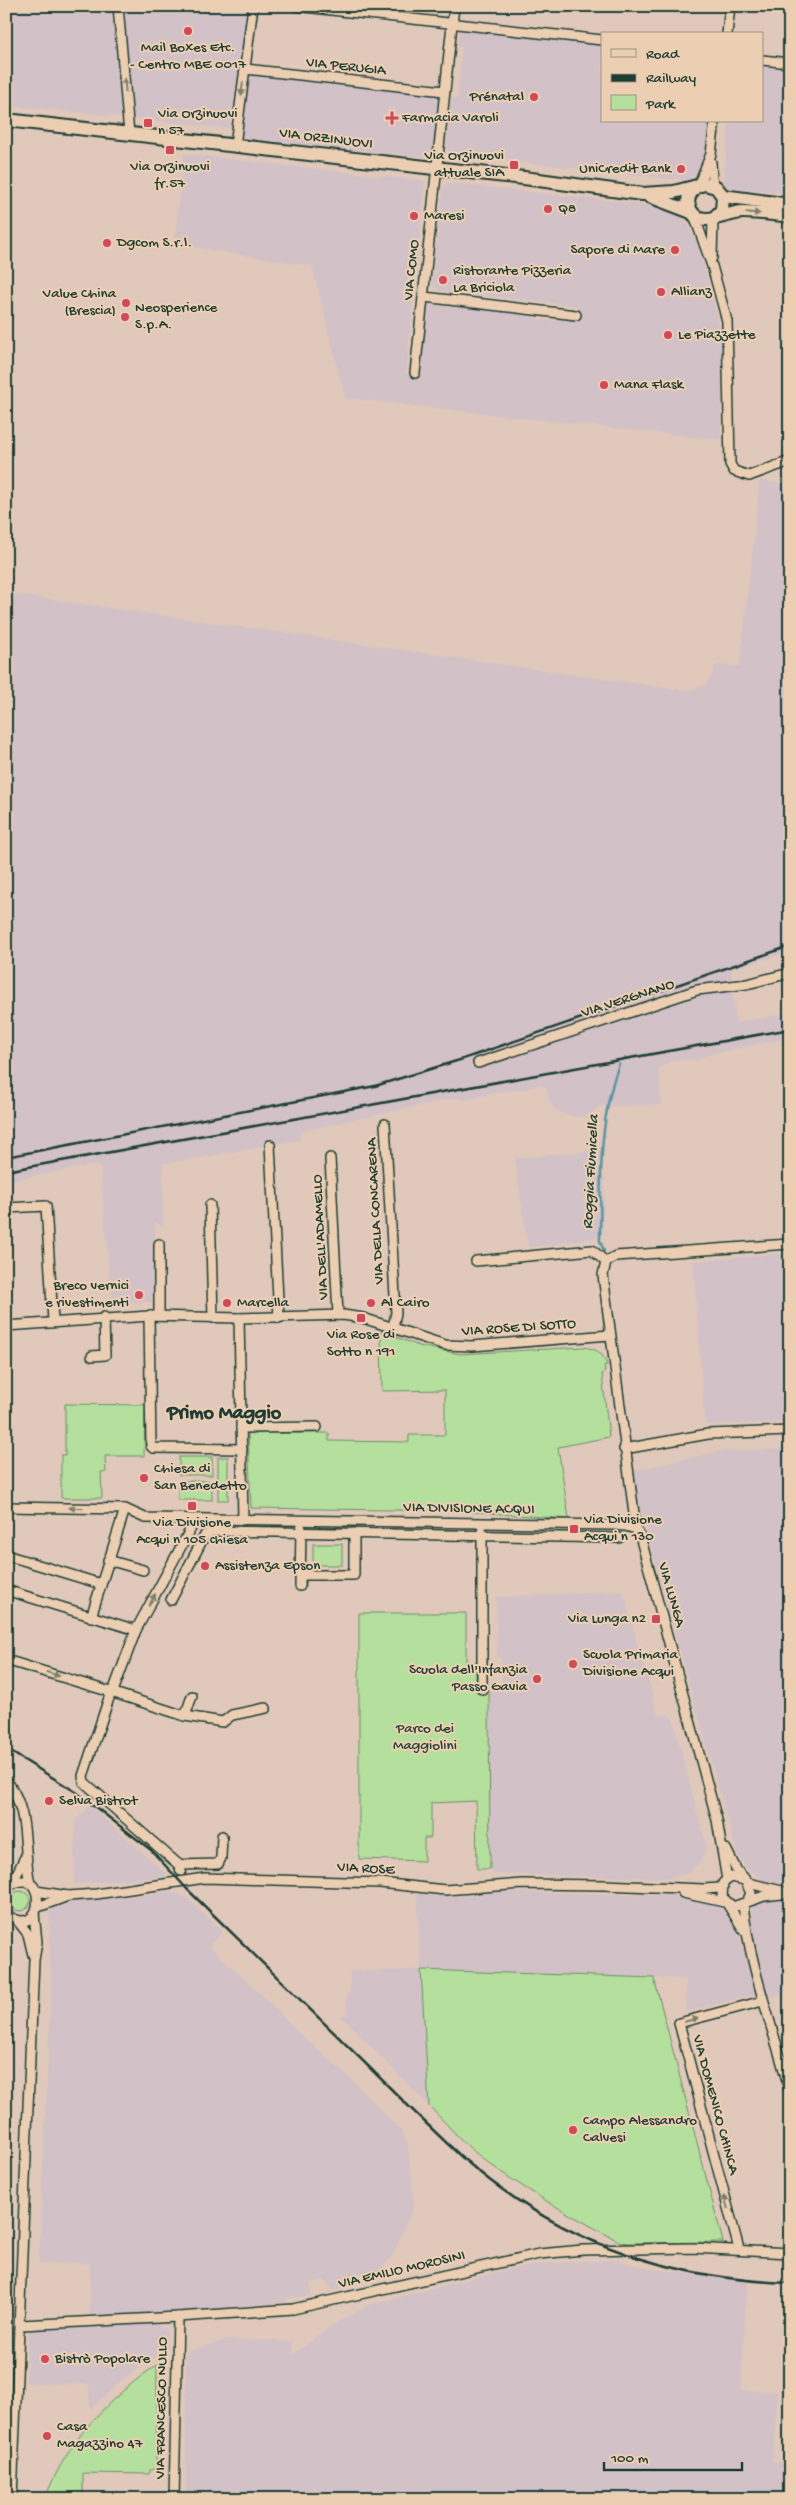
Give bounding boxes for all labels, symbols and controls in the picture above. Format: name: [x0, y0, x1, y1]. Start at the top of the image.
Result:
marker: Mail Boxes Etc. - Centro MBE 0017: [182, 25, 194, 37]
legend: [601, 32, 764, 122]
place label: Mail Boxes Etc. - Centro MBE 0017: [130, 39, 247, 74]
text: Road: [646, 46, 680, 64]
street label: VIA PERUGIA: [304, 54, 388, 80]
text: Railway: [646, 70, 697, 88]
one-way arrow: [121, 77, 129, 93]
one-way arrow: [238, 82, 246, 98]
place label: Prénatal: [468, 88, 524, 106]
marker: Prénatal: [528, 91, 540, 103]
text: Park: [645, 96, 676, 114]
place label: Via Orzinuovi n 57: [157, 105, 238, 140]
place label: Farmacia Varoli: [401, 109, 499, 127]
marker: Farmacia Varoli: [386, 112, 398, 124]
marker: Via Orzinuovi n 57: [142, 117, 154, 129]
street label: VIA ORZINUOVI: [277, 124, 374, 154]
marker: Via Orzinuovi fr.57: [164, 144, 176, 156]
place label: Via Orzinuovi attuale SIA: [424, 147, 505, 182]
place label: Via Orzinuovi fr.57: [129, 158, 210, 193]
marker: Via Orzinuovi attuale SIA: [508, 159, 520, 171]
place label: UniCredit Bank: [579, 160, 672, 178]
marker: UniCredit Bank: [675, 163, 687, 175]
place label: Q8: [558, 200, 576, 218]
marker: Q8: [542, 203, 554, 215]
place label: Maresi: [424, 207, 465, 225]
one-way arrow: [745, 209, 761, 217]
marker: Maresi: [408, 210, 420, 222]
place label: Dgcom S.r.l.: [116, 234, 192, 252]
marker: Dgcom S.r.l.: [101, 237, 113, 249]
street label: VIA COMO: [400, 239, 424, 302]
place label: Sapore di Mare: [571, 241, 665, 259]
marker: Sapore di Mare: [669, 244, 681, 256]
place label: Ristorante Pizzeria La Briciola: [453, 262, 572, 297]
marker: Ristorante Pizzeria La Briciola: [437, 274, 449, 286]
place label: Allianz: [671, 283, 712, 301]
place label: Value China (Brescia): [42, 285, 117, 320]
marker: Allianz: [655, 286, 667, 298]
marker: Value China (Brescia): [120, 297, 132, 309]
place label: Neosperience S.p.A.: [135, 299, 217, 334]
marker: Neosperience S.p.A.: [119, 311, 131, 323]
place label: Le Piazzette: [678, 326, 756, 344]
marker: Le Piazzette: [662, 329, 674, 341]
place label: Mana Flask: [614, 376, 685, 394]
marker: Mana Flask: [598, 379, 610, 391]
street label: VIA VERGNANO: [578, 975, 677, 1023]
water label: Roggia Fiumicella: [580, 1113, 605, 1230]
street label: VIA DELLA CONCARENA: [363, 1136, 389, 1286]
street label: VIA DELL'ADAMELLO: [309, 1174, 333, 1301]
place label: Breco vernici e rivestimenti: [45, 1277, 129, 1312]
marker: Breco vernici e rivestimenti: [133, 1289, 145, 1301]
place label: Marcella: [237, 1294, 289, 1312]
place label: Al Cairo: [381, 1294, 430, 1312]
marker: Marcella: [221, 1297, 233, 1309]
marker: Al Cairo: [365, 1297, 377, 1309]
marker: Via Rose di Sotto n 191: [355, 1312, 367, 1324]
street label: VIA ROSE DI SOTTO: [460, 1315, 577, 1341]
place label: Via Rose di Sotto n 191: [326, 1326, 395, 1361]
district label: Primo Maggio: [166, 1403, 282, 1426]
place label: Chiesa di San Benedetto: [154, 1460, 247, 1495]
marker: Chiesa di San Benedetto: [138, 1472, 150, 1484]
street label: VIA DIVISIONE ACQUI: [402, 1499, 535, 1519]
marker: Via Divisione Acqui n 105 chiesa: [186, 1500, 198, 1512]
one-way arrow: [68, 1504, 84, 1512]
place label: Via Divisione Acqui n 130: [583, 1511, 662, 1546]
place label: Via Divisione Acqui n 105 chiesa: [136, 1514, 248, 1549]
marker: Via Divisione Acqui n 130: [568, 1523, 580, 1535]
place label: Assistenza Epson: [215, 1557, 320, 1575]
marker: Assistenza Epson: [199, 1560, 211, 1572]
street label: VIA LUNGA: [653, 1560, 689, 1631]
one-way arrow: [148, 1592, 156, 1607]
place label: Via Lunga n2: [567, 1610, 646, 1628]
marker: Via Lunga n2: [650, 1613, 662, 1625]
place label: Scuola Primaria Divisione Acqui: [582, 1646, 678, 1681]
marker: Scuola Primaria Divisione Acqui: [567, 1658, 579, 1670]
place label: Scuola dell'Infanzia Passo Gavia: [409, 1661, 528, 1696]
one-way arrow: [45, 1671, 60, 1679]
marker: Scuola dell'Infanzia Passo Gavia: [531, 1673, 543, 1685]
park label: Parco dei Maggiolini: [393, 1720, 457, 1755]
place label: Selva Bistrot: [59, 1792, 139, 1810]
marker: Selva Bistrot: [43, 1795, 55, 1807]
street label: VIA ROSE: [336, 1858, 396, 1880]
one-way arrow: [684, 2016, 699, 2024]
street label: VIA DOMENICO CHINCA: [687, 2032, 743, 2178]
place label: Campo Alessandro Calvesi: [583, 2112, 697, 2147]
marker: Campo Alessandro Calvesi: [567, 2124, 579, 2136]
one-way arrow: [722, 2194, 730, 2209]
street label: VIA EMILIO MOROSINI: [336, 2247, 467, 2294]
street label: VIA FRANCESCO NULLO: [152, 2337, 172, 2480]
place label: Bistrò Popolare: [54, 2350, 150, 2368]
marker: Bistrò Popolare: [39, 2353, 51, 2365]
place label: Casa Magazzino 47: [57, 2418, 144, 2453]
marker: Casa Magazzino 47: [41, 2430, 53, 2442]
scale bar: [604, 2440, 741, 2472]
text: 100 m: [610, 2450, 649, 2468]

